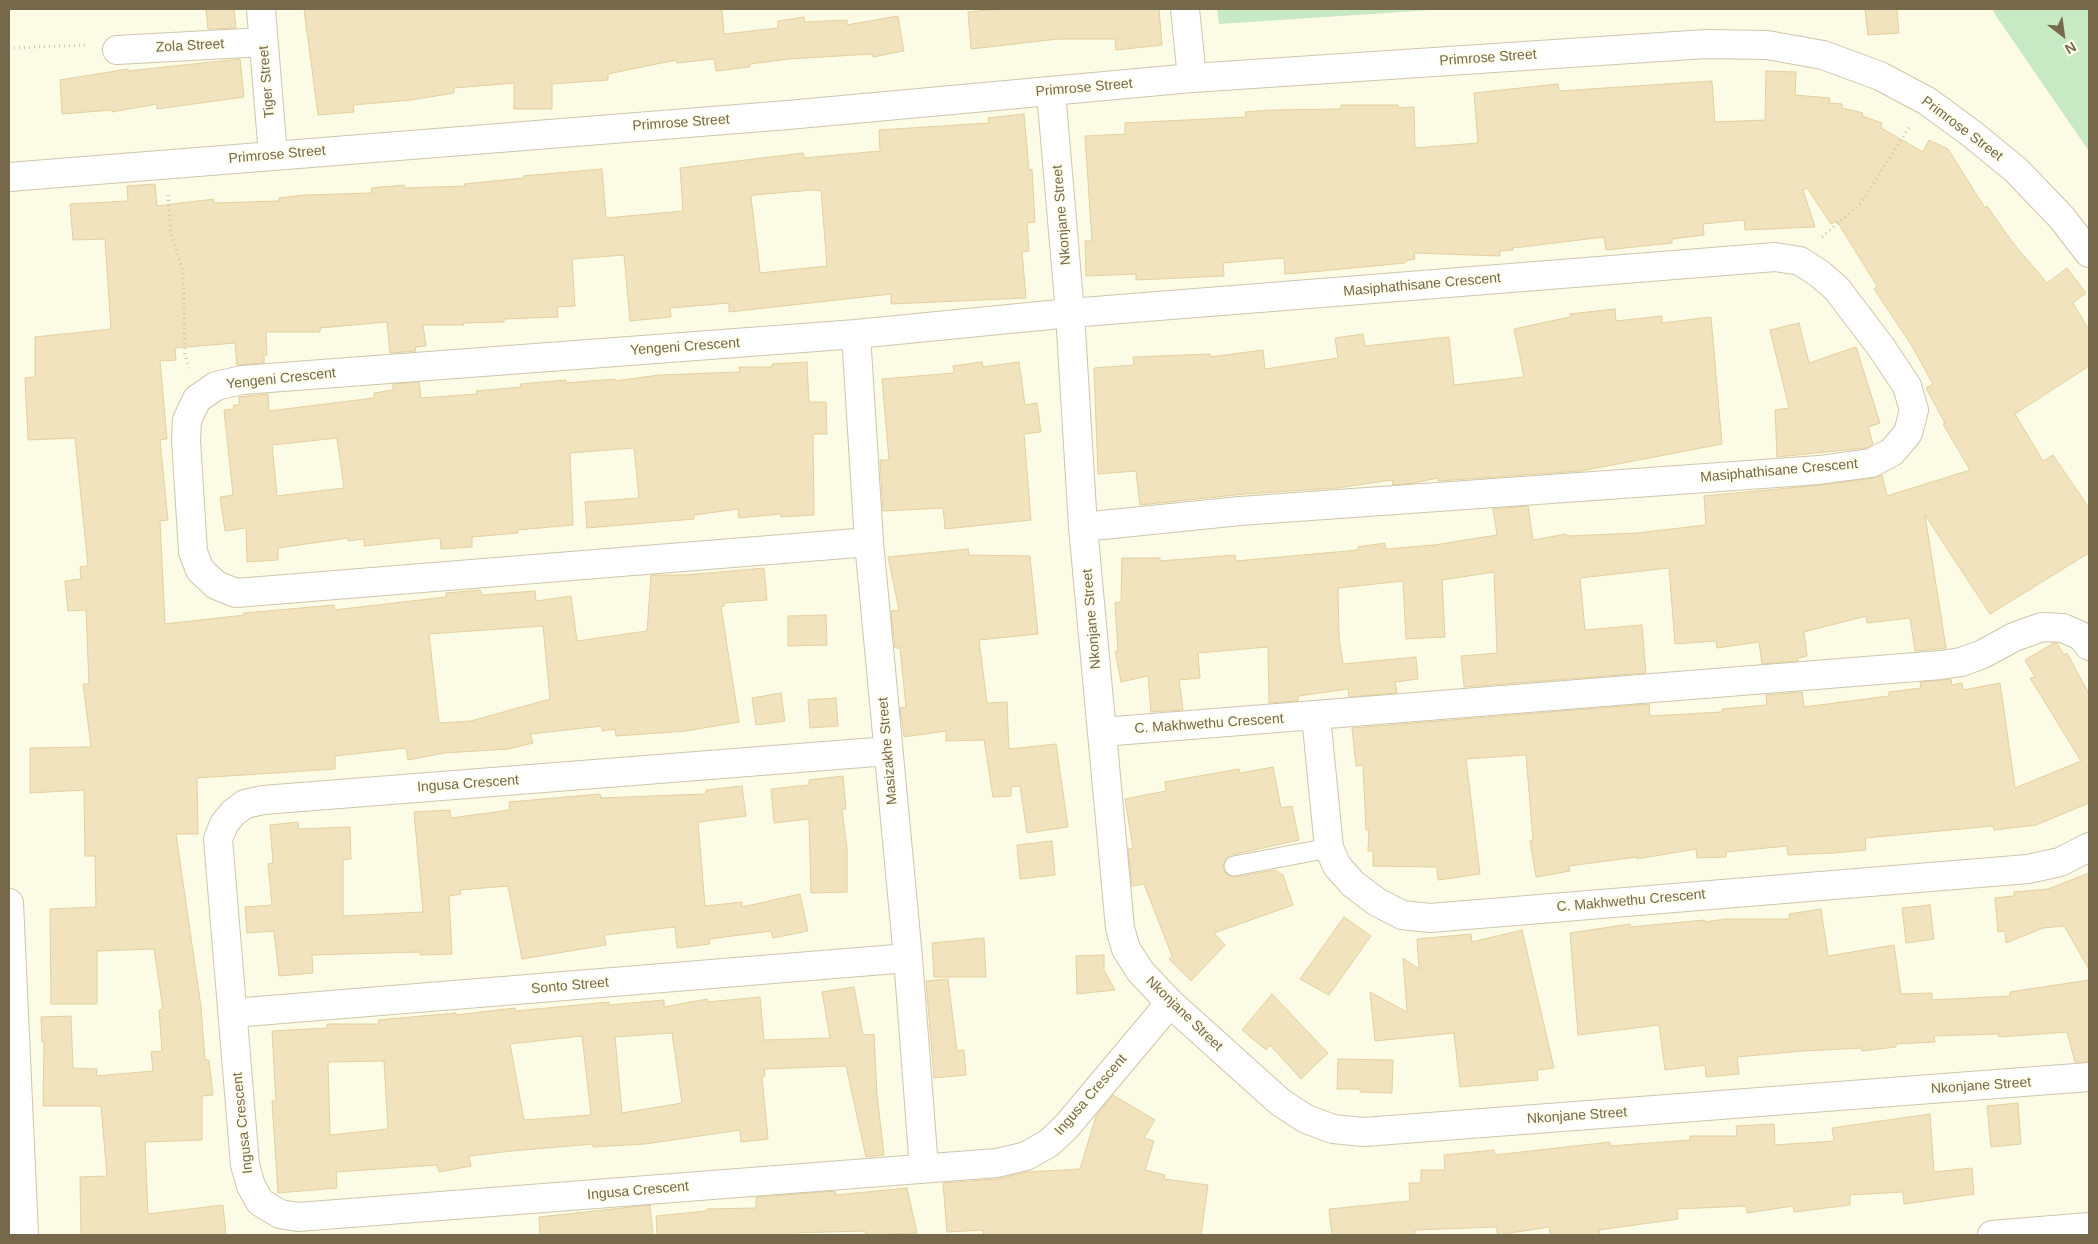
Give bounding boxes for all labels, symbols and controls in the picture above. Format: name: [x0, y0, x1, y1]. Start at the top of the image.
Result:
north arrow: [2038, 10, 2088, 60]
street label: Zola Street: [155, 36, 225, 56]
text: N: [2062, 39, 2079, 57]
street label: Tiger Street: [255, 45, 279, 119]
street label: Primrose Street: [1439, 46, 1537, 70]
street label: Primrose Street: [1035, 75, 1133, 101]
street label: Primrose Street: [1918, 93, 2006, 165]
street label: Primrose Street: [632, 111, 730, 135]
street label: Primrose Street: [228, 142, 326, 168]
street label: Nkonjane Street: [1049, 164, 1075, 266]
street label: Masiphathisane Crescent: [1343, 270, 1501, 300]
street label: Yengeni Crescent: [630, 335, 740, 359]
street label: Yengeni Crescent: [225, 365, 337, 393]
street label: Masiphathisane Crescent: [1700, 456, 1858, 486]
street label: Nkonjane Street: [1079, 568, 1105, 670]
street label: Masizakhe Street: [875, 696, 901, 806]
street label: C. Makhwethu Crescent: [1134, 710, 1284, 738]
street label: Ingusa Crescent: [417, 772, 519, 796]
street label: C. Makhwethu Crescent: [1556, 886, 1706, 916]
street label: Nkonjane Street: [1142, 973, 1226, 1055]
street label: Sonto Street: [531, 974, 609, 998]
street label: Ingusa Crescent: [1051, 1051, 1131, 1139]
street label: Ingusa Crescent: [229, 1071, 257, 1175]
street label: Nkonjane Street: [1930, 1074, 2032, 1098]
street label: Nkonjane Street: [1526, 1104, 1628, 1128]
street label: Ingusa Crescent: [586, 1178, 690, 1204]

